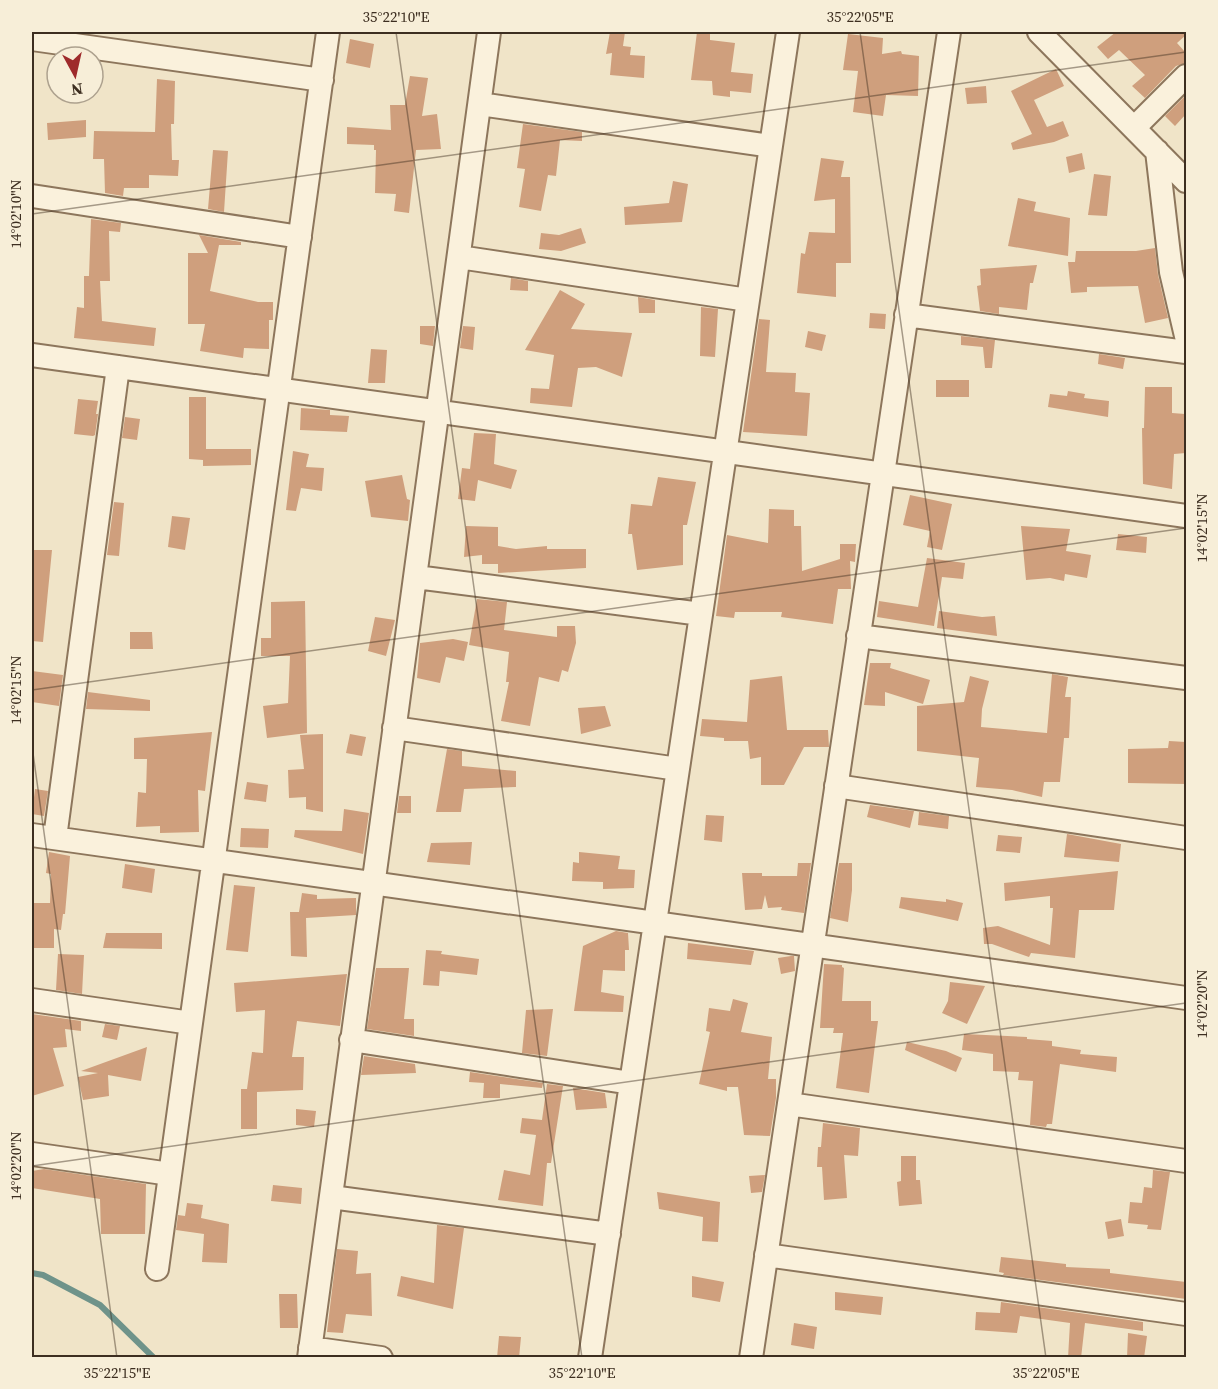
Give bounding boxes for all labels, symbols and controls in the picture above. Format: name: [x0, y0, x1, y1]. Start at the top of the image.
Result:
text: 35°22'10"E: [362, 6, 430, 27]
text: 35°22'05"E: [826, 6, 894, 27]
north arrow: [45, 45, 105, 105]
text: N: [69, 78, 84, 102]
text: 14°02'10"N: [5, 179, 26, 249]
text: 14°02'15"N: [1191, 493, 1212, 563]
text: 14°02'15"N: [5, 655, 26, 725]
text: 14°02'20"N: [1191, 969, 1212, 1039]
text: 14°02'20"N: [5, 1131, 26, 1201]
text: 35°22'15"E: [83, 1362, 151, 1383]
text: 35°22'10"E: [548, 1362, 616, 1383]
text: 35°22'05"E: [1012, 1362, 1080, 1383]

